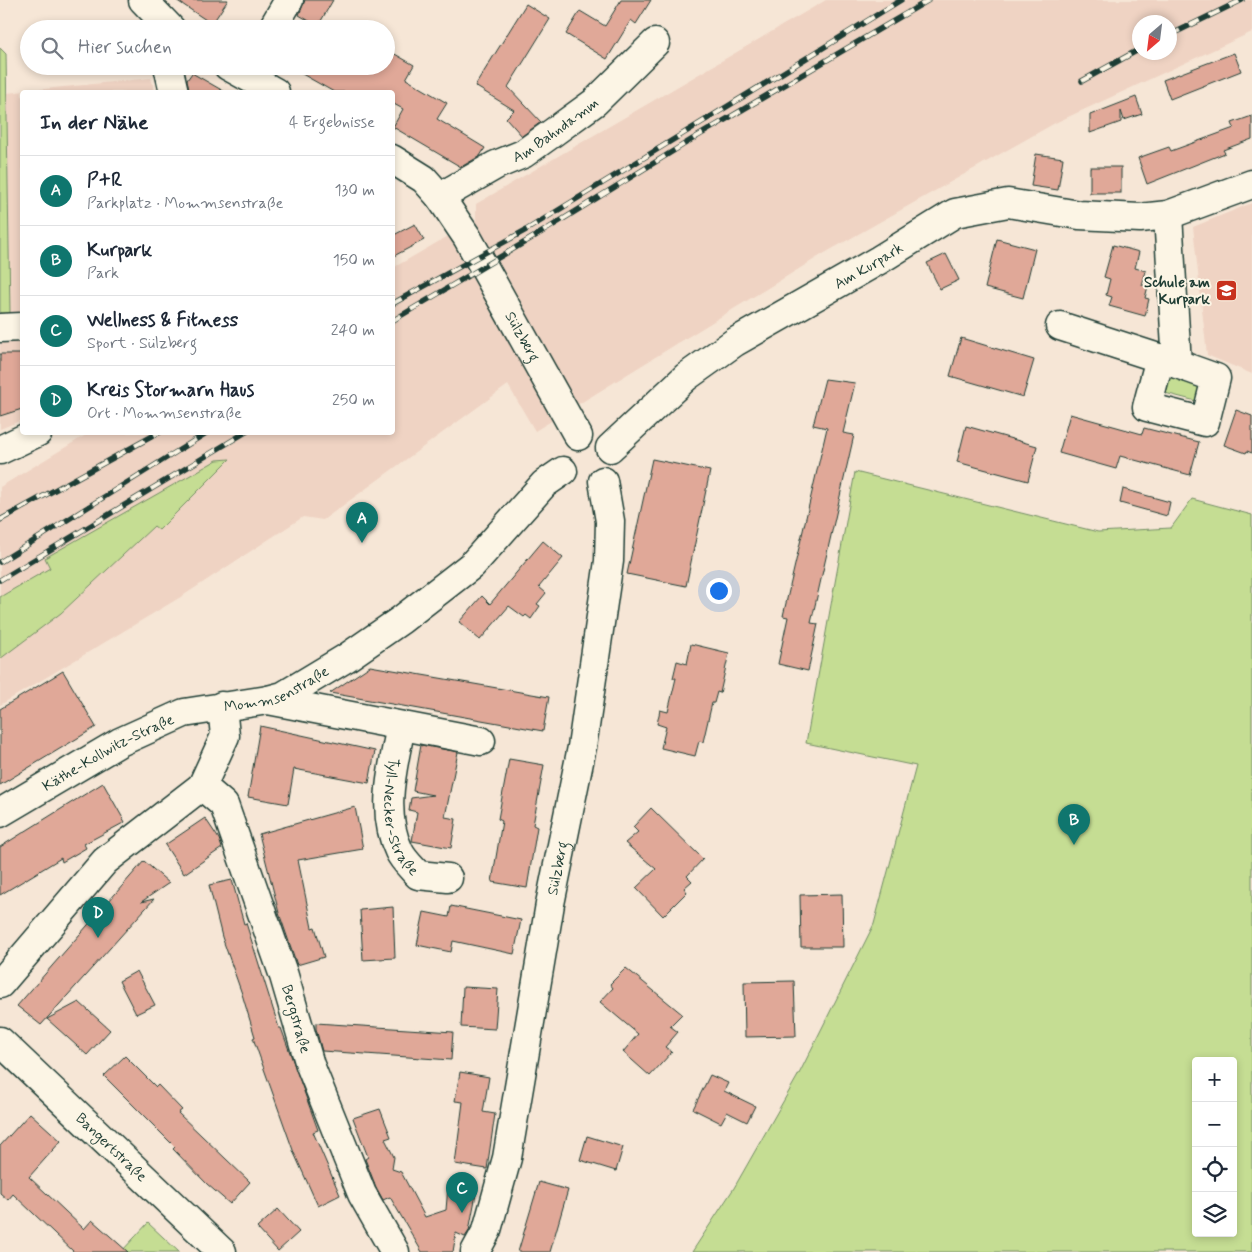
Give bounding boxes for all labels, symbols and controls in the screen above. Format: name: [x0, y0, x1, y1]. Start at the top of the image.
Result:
north arrow: [1132, 15, 1177, 60]
search box: [20, 20, 395, 75]
icon: search: [38, 34, 66, 62]
text: Hier suchen: [78, 35, 172, 60]
street label: Am Bahndamm: [510, 93, 603, 168]
text: In der Nähe: [40, 109, 148, 137]
text: 4 Ergebnisse: [289, 112, 375, 133]
text: P+R: [87, 168, 122, 193]
text: A: [51, 180, 61, 201]
text: 130 m: [334, 180, 375, 201]
text: Parkplatz · Mommsenstraße: [87, 193, 283, 214]
text: Kurpark: [87, 238, 152, 263]
street label: Am Kurpark: [831, 238, 907, 294]
text: B: [51, 250, 61, 271]
text: 150 m: [333, 250, 375, 271]
text: Park: [87, 263, 119, 284]
place label: Schule am Kurpark: [1144, 273, 1211, 310]
school or university icon: Schule am Kurpark: [1214, 279, 1238, 303]
text: Wellness & Fitness: [87, 308, 238, 333]
street label: Sülzberg: [500, 308, 544, 366]
text: C: [50, 320, 62, 341]
text: 240 m: [331, 320, 375, 341]
text: Sport · Sülzberg: [87, 333, 197, 354]
text: Kreis Stormarn Haus: [87, 378, 254, 403]
text: D: [50, 390, 62, 411]
text: 250 m: [332, 390, 375, 411]
text: Ort · Mommsenstraße: [87, 403, 242, 424]
pin: A: [346, 502, 378, 543]
your location: [706, 578, 732, 604]
street label: Mommsenstraße: [223, 662, 333, 718]
street label: Käthe-Kollwitz-Straße: [39, 710, 177, 797]
street label: Tyll-Necker-Straße: [378, 756, 423, 881]
pin: B: [1058, 804, 1090, 845]
street label: Sülzberg: [543, 839, 575, 897]
pin: D: [82, 897, 114, 938]
street label: Bergstraße: [276, 982, 315, 1056]
map controls: [1192, 1057, 1237, 1237]
button: +: [1192, 1057, 1237, 1102]
button: −: [1192, 1102, 1237, 1147]
street label: Bangertstraße: [71, 1109, 151, 1187]
button: locate: [1192, 1147, 1237, 1192]
pin: C: [446, 1172, 478, 1213]
button: layers: [1192, 1192, 1237, 1237]

